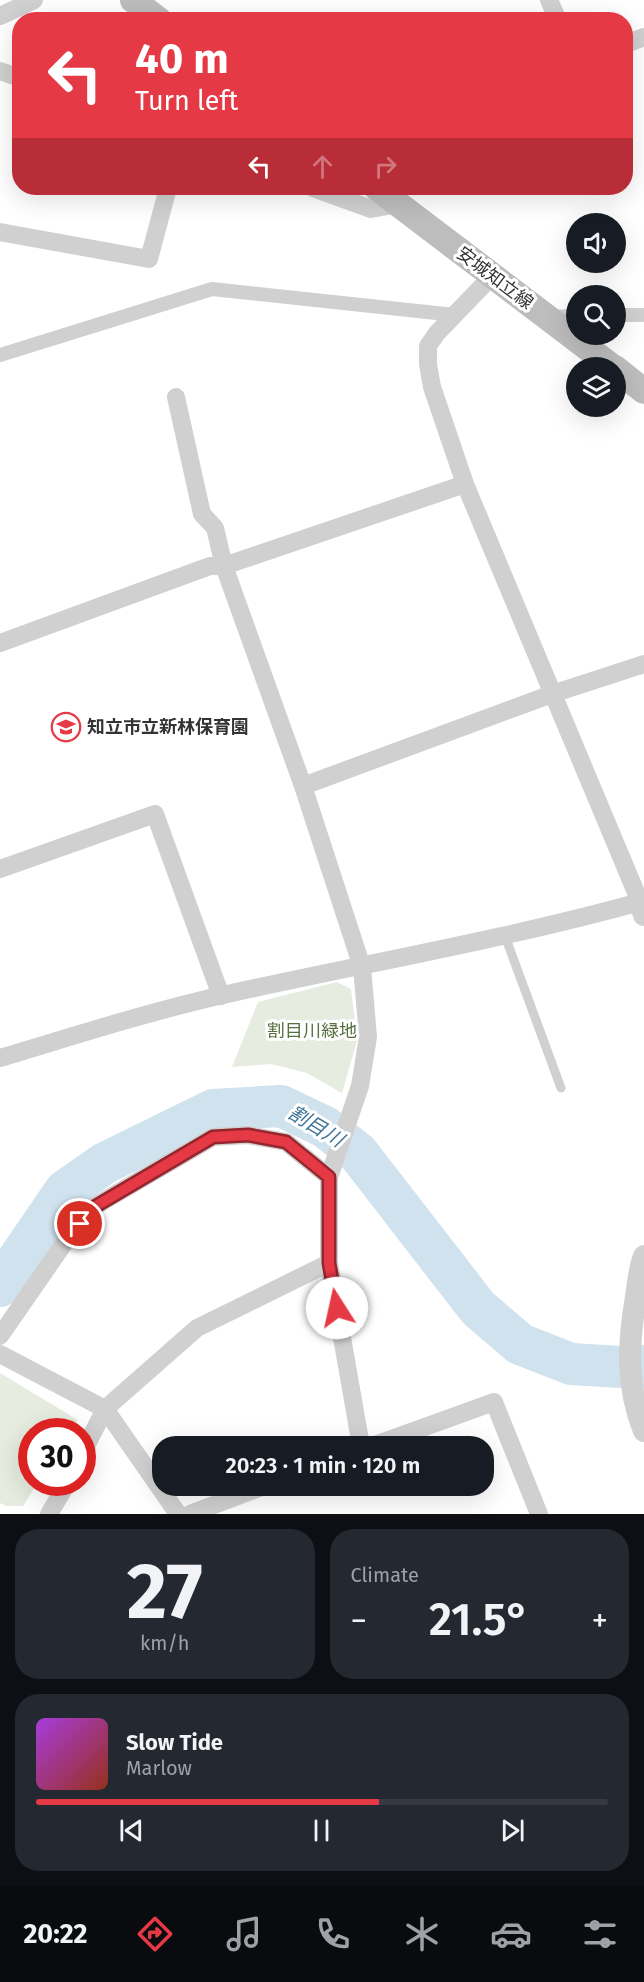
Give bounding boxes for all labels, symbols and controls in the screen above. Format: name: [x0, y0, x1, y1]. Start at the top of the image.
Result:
text: 40 m: [135, 34, 229, 84]
icon: left: [36, 36, 114, 114]
text: Turn left: [135, 85, 238, 117]
icon: left: [243, 150, 276, 183]
icon: ahead: [306, 150, 339, 183]
icon: right: [369, 150, 402, 183]
map controls: [566, 213, 626, 417]
button: sound: [566, 213, 626, 273]
street label: 安城知立線: [452, 242, 538, 314]
button: search: [566, 285, 626, 345]
button: layers: [566, 357, 626, 417]
school or university icon: 知立市立新林保育園: [50, 711, 82, 743]
place label: 知立市立新林保育園: [87, 716, 249, 738]
park label: 割目川緑地: [267, 1020, 357, 1042]
water label: 割目川: [284, 1100, 350, 1153]
pin: [54, 1198, 105, 1249]
icon: arrive: [63, 1207, 96, 1240]
position arrow: [305, 1276, 369, 1340]
speed limit sign: 30: [18, 1418, 96, 1496]
text: 20:23 · 1 min · 120 m: [226, 1452, 420, 1479]
text: 27: [127, 1545, 203, 1639]
text: Climate: [351, 1563, 419, 1587]
text: 21.5°: [429, 1593, 530, 1647]
text: −: [351, 1601, 367, 1641]
text: +: [592, 1601, 608, 1641]
text: km/h: [140, 1631, 190, 1655]
text: Slow Tide: [126, 1729, 223, 1756]
text: Marlow: [126, 1756, 192, 1780]
icon: previous: [115, 1814, 148, 1847]
icon: pause: [305, 1814, 338, 1847]
icon: next: [496, 1814, 529, 1847]
icon: directions: [134, 1913, 176, 1955]
icon: music: [223, 1913, 265, 1955]
icon: phone: [312, 1913, 354, 1955]
icon: climate: [401, 1913, 443, 1955]
icon: car: [490, 1913, 532, 1955]
icon: filters: [579, 1913, 621, 1955]
text: 20:22: [23, 1918, 88, 1950]

